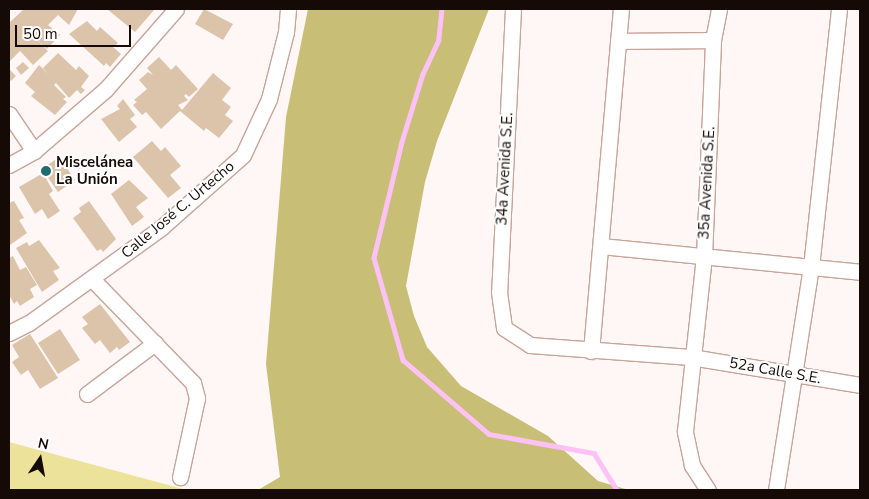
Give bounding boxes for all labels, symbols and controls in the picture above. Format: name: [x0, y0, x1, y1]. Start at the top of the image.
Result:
scale bar: [18, 15, 134, 47]
text: 50 m: [23, 24, 58, 44]
street label: 34a Avenida S.E.: [493, 112, 517, 226]
street label: 35a Avenida S.E.: [695, 126, 719, 240]
place label: Miscelánea La Unión: [56, 153, 133, 188]
street label: Calle José C. Urtecho: [118, 158, 238, 262]
marker: Miscelánea La Unión: [40, 165, 52, 177]
street label: 52a Calle S.E.: [728, 354, 822, 388]
text: N: [36, 433, 50, 454]
north arrow: [15, 434, 65, 484]

